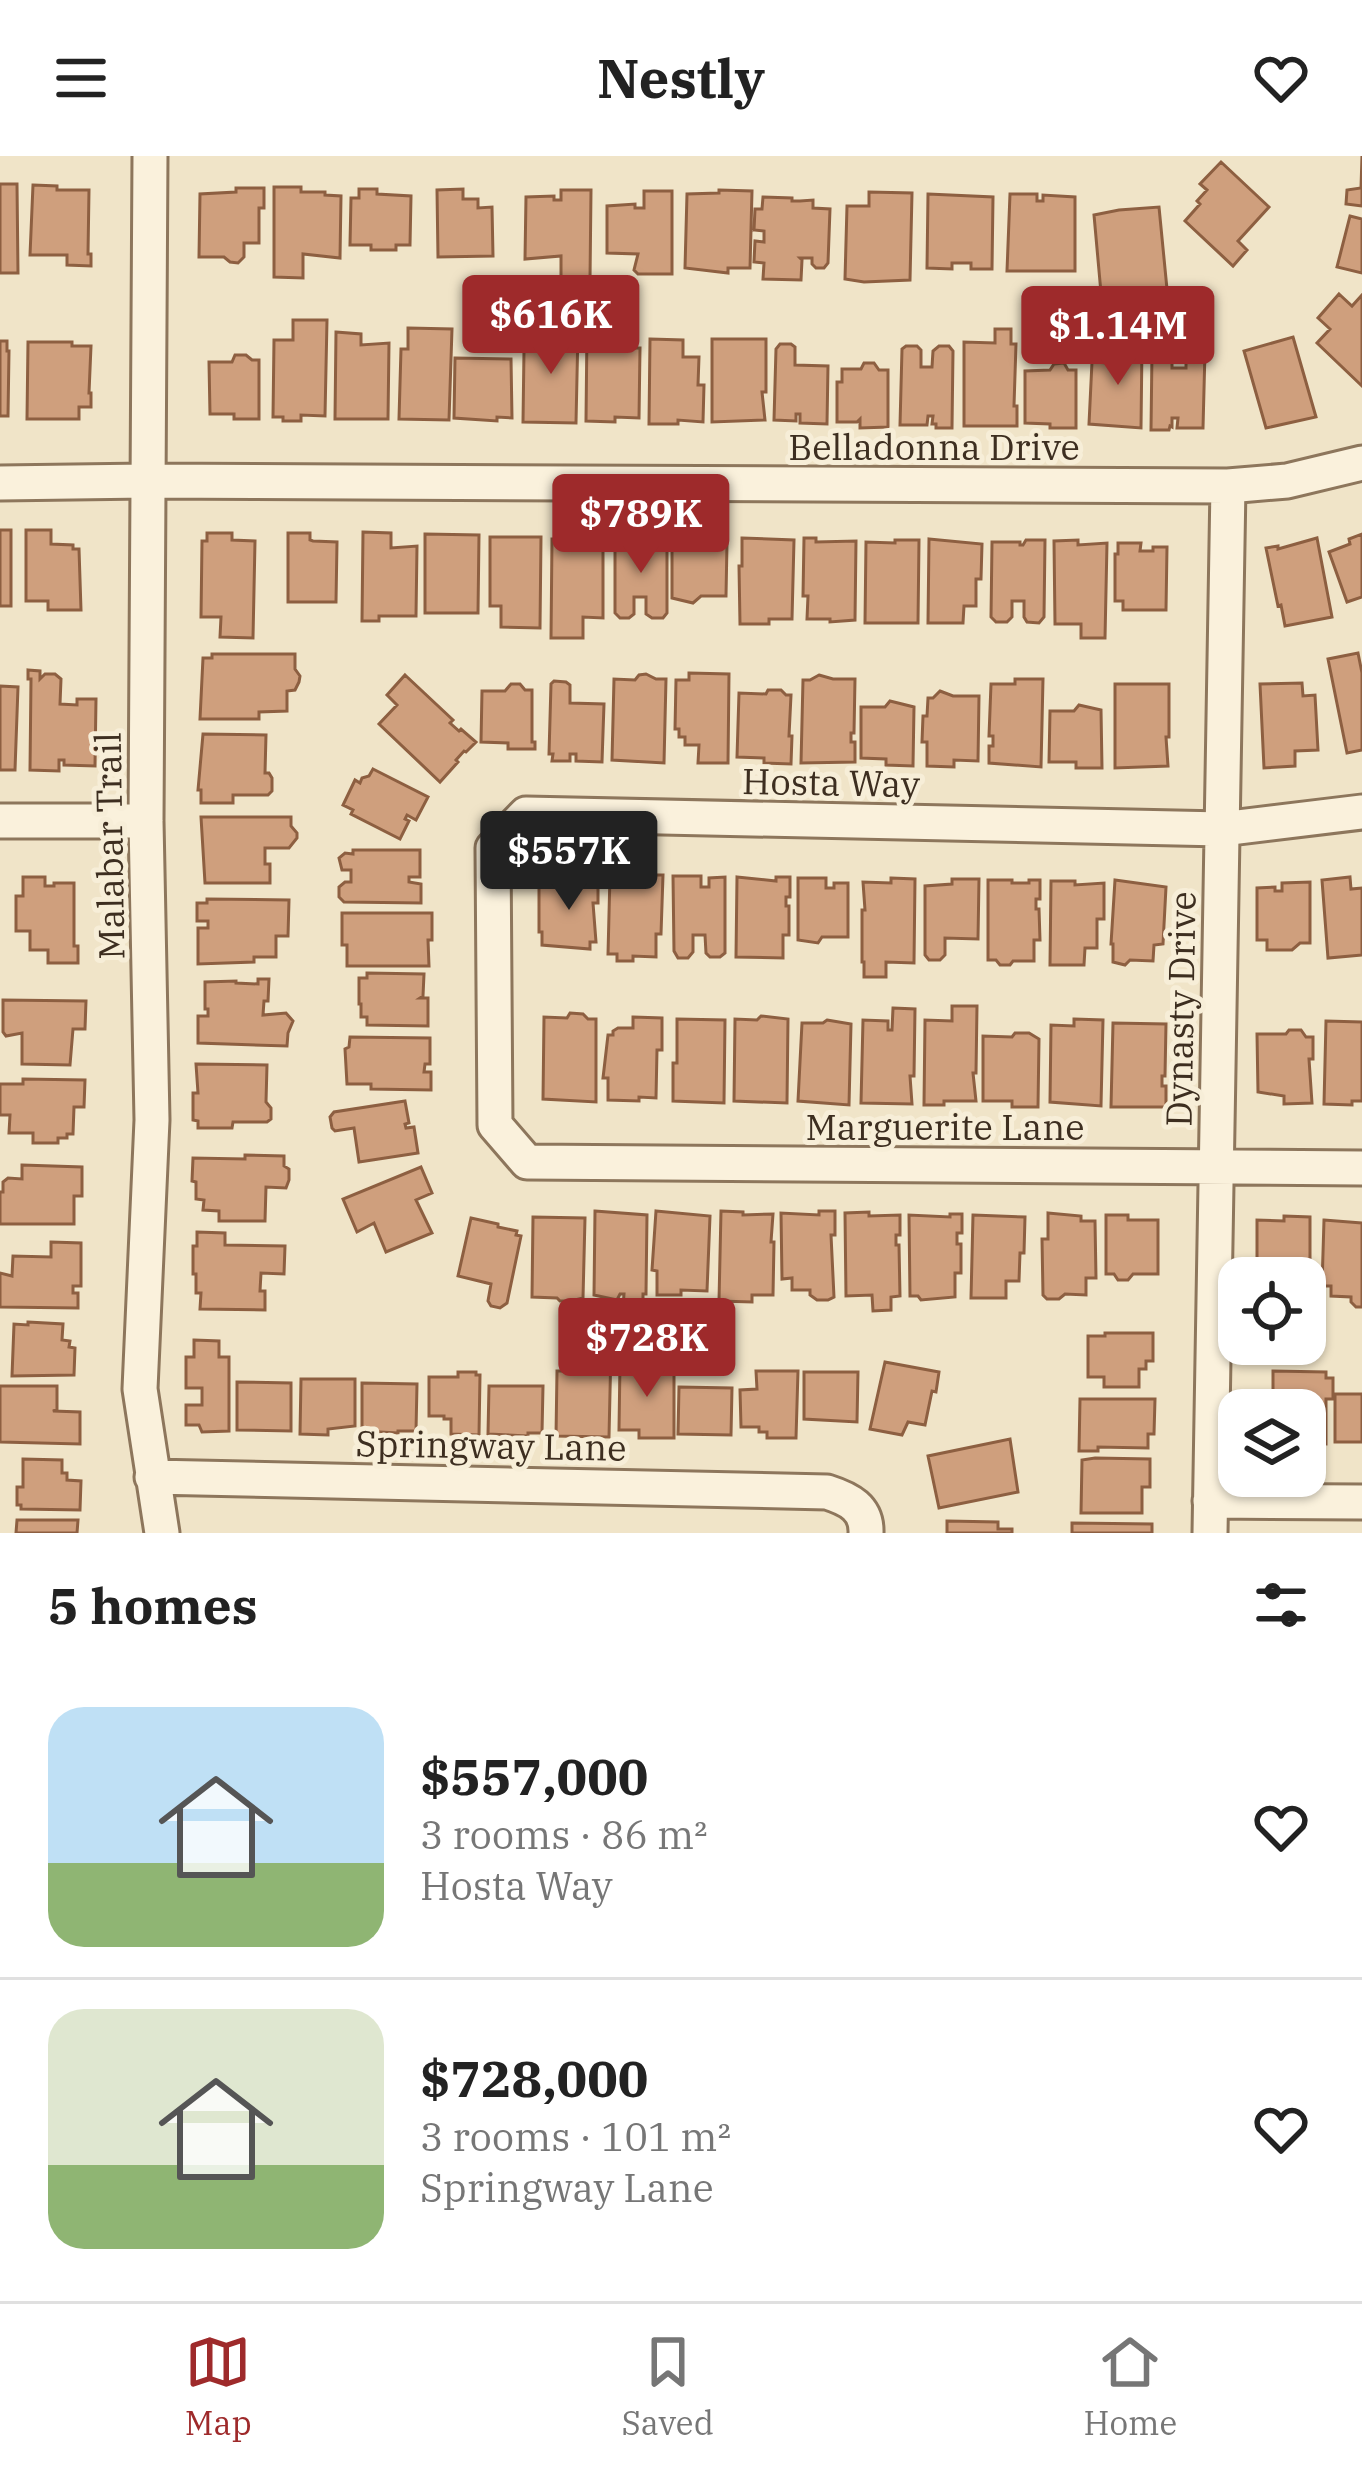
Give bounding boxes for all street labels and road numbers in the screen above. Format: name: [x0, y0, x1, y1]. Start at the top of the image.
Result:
street label: Belladonna Drive: [788, 423, 1080, 470]
street label: Malabar Trail: [84, 732, 134, 960]
street label: Hosta Way: [742, 757, 921, 807]
street label: Dynasty Drive: [1154, 891, 1206, 1127]
street label: Marguerite Lane: [805, 1103, 1085, 1150]
street label: Springway Lane: [355, 1419, 627, 1471]

